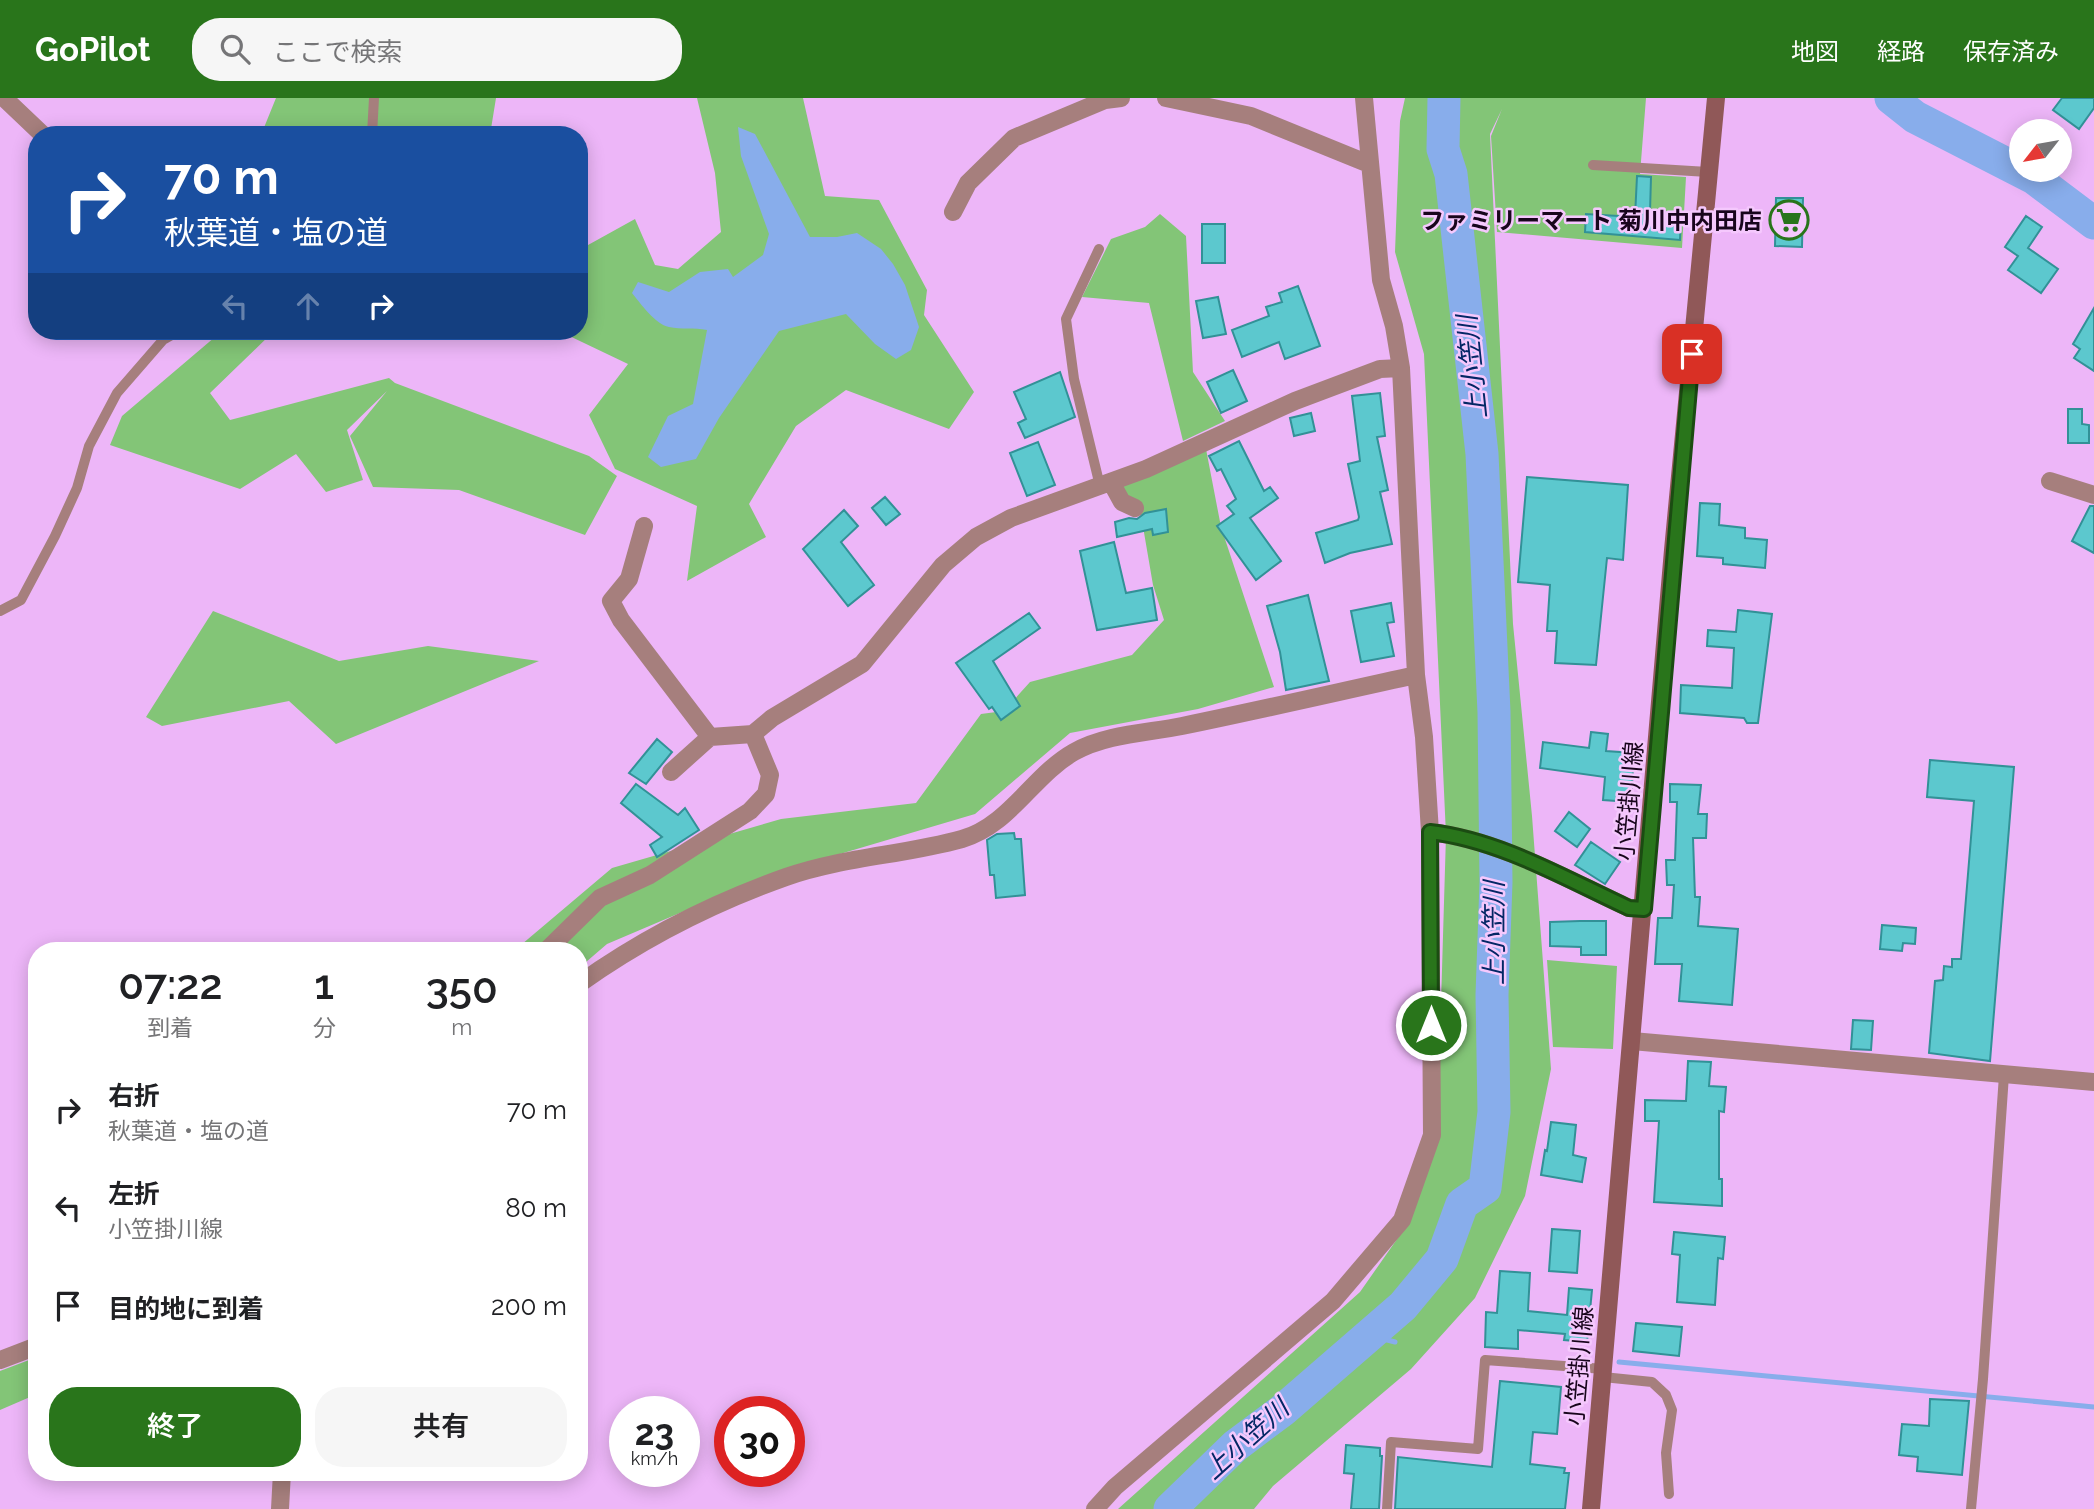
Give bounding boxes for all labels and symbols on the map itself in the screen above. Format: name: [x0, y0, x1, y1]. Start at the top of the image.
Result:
north arrow: [2009, 119, 2072, 182]
supermarket icon: ファミリーマート 菊川中内田店: [1768, 199, 1810, 241]
place label: ファミリーマート 菊川中内田店: [1420, 206, 1762, 235]
water label: 上小笠川: [1451, 311, 1492, 420]
pin: [1662, 324, 1722, 384]
street label: 小笠掛川線: [1609, 740, 1649, 862]
water label: 上小笠川: [1479, 878, 1509, 985]
position arrow: [1394, 988, 1468, 1062]
street label: 小笠掛川線: [1559, 1305, 1599, 1427]
water label: 上小笠川: [1197, 1391, 1297, 1485]
speed limit sign: 30: [714, 1396, 805, 1487]

